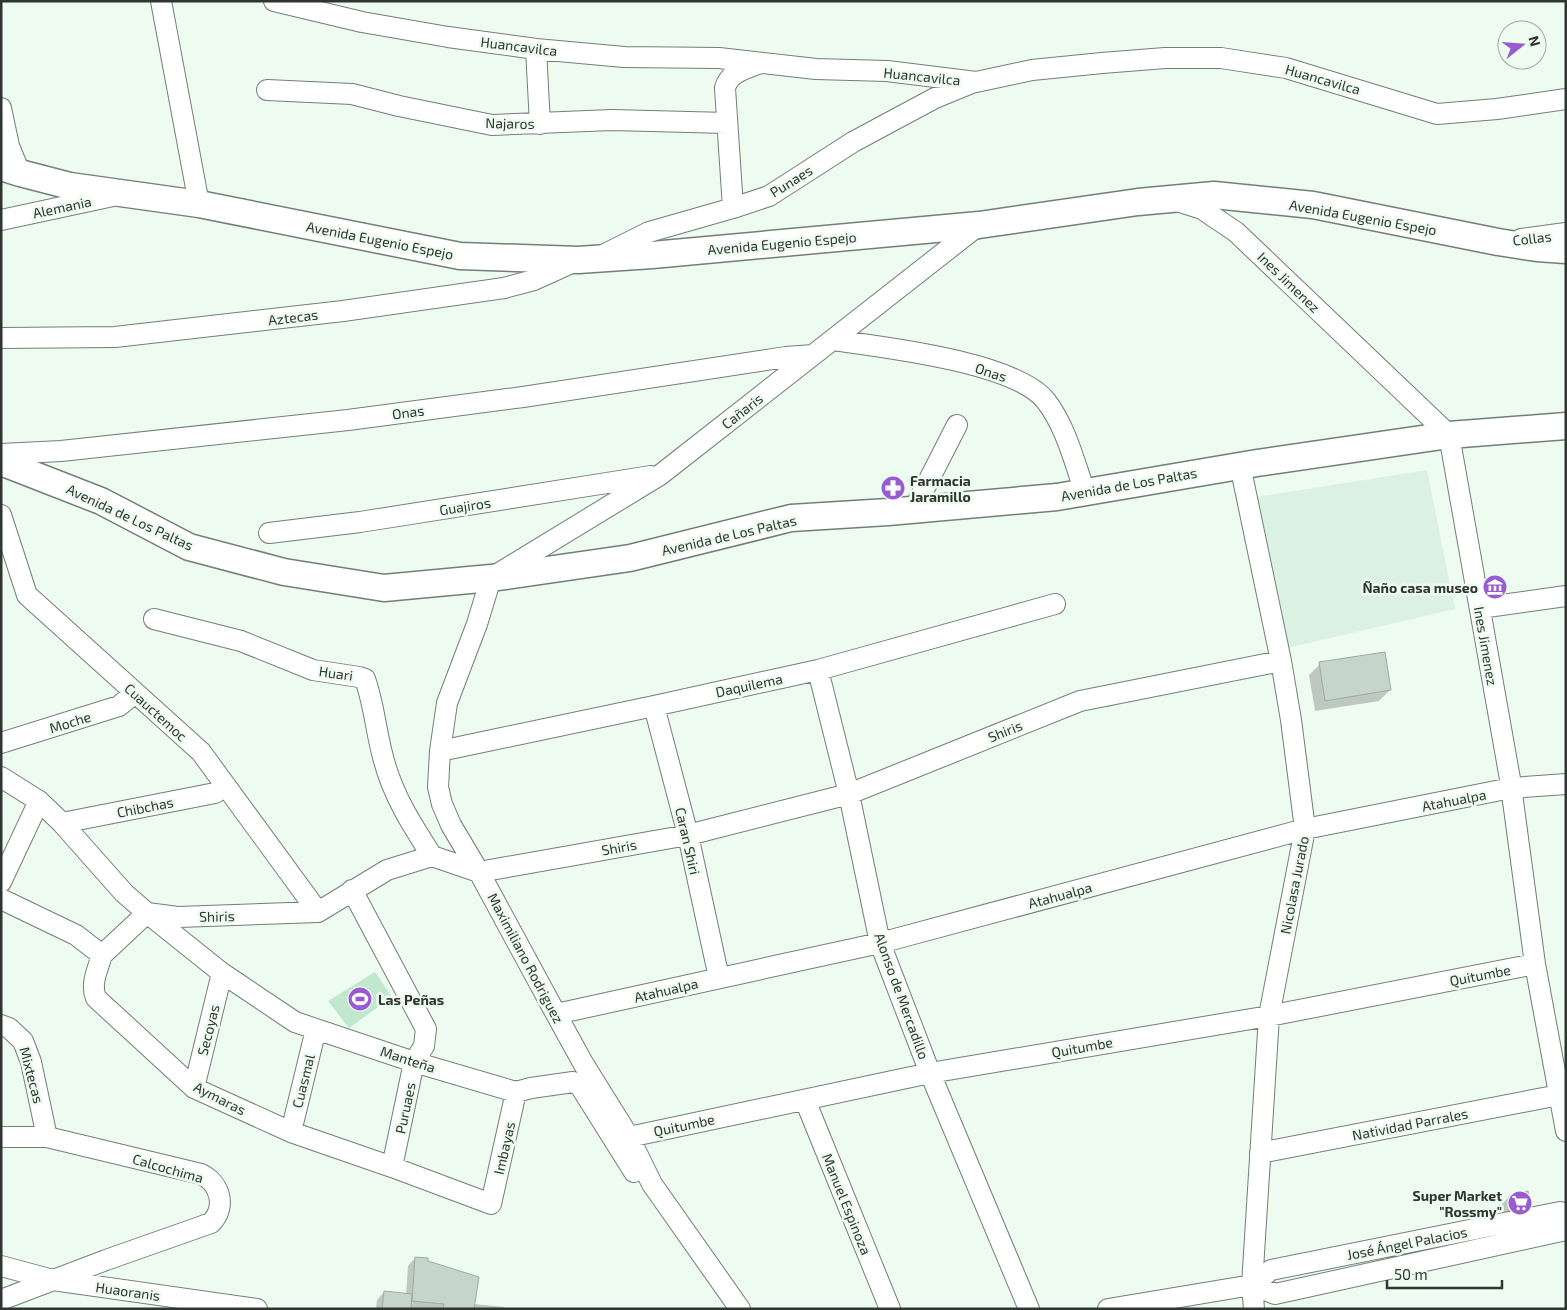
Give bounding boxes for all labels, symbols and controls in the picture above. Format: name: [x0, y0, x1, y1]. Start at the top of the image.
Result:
north arrow: [1497, 20, 1547, 70]
street label: Huancavilca: [480, 33, 558, 59]
text: N: [1525, 34, 1545, 48]
street label: Huancavilca: [1284, 60, 1362, 98]
street label: Huancavilca: [883, 64, 961, 88]
street label: Najaros: [485, 114, 535, 132]
street label: Punaes: [767, 161, 815, 201]
street label: Alemania: [31, 192, 93, 222]
street label: Avenida Eugenio Espejo: [1288, 196, 1438, 238]
street label: Avenida Eugenio Espejo: [305, 217, 455, 263]
street label: Collas: [1512, 227, 1552, 249]
street label: Avenida Eugenio Espejo: [707, 228, 857, 258]
street label: Ines Jimenez: [1254, 248, 1324, 316]
street label: Aztecas: [267, 305, 319, 329]
street label: Onas: [973, 359, 1009, 385]
street label: Cañaris: [718, 390, 766, 432]
street label: Onas: [391, 402, 425, 422]
street label: Avenida de Los Paltas: [1060, 464, 1198, 504]
place label: Farmacia Jaramillo: [910, 472, 971, 505]
pharmacy icon: Farmacia Jaramillo: [880, 475, 906, 501]
street label: Avenida de Los Paltas: [64, 480, 196, 554]
street label: Guajiros: [438, 494, 492, 518]
street label: Avenida de Los Paltas: [660, 511, 798, 559]
museum icon: Ñaño casa museo: [1482, 574, 1508, 600]
place label: Ñaño casa museo: [1362, 579, 1478, 596]
street label: Ines Jimenez: [1471, 605, 1501, 687]
street label: Huari: [318, 662, 354, 684]
street label: Daquilema: [714, 670, 784, 700]
street label: Cuauctemoc: [121, 679, 191, 745]
street label: Moche: [47, 708, 93, 736]
street label: Shiris: [985, 716, 1025, 746]
street label: Atahualpa: [1420, 785, 1488, 815]
street label: Chibchas: [115, 793, 175, 821]
street label: Caran Shiri: [672, 806, 704, 876]
street label: Nicolasa Jurado: [1276, 834, 1312, 935]
street label: Shiris: [600, 836, 638, 858]
street label: Atahualpa: [1026, 878, 1094, 912]
street label: Maximiliano Rodriguez: [484, 890, 568, 1026]
street label: Shiris: [199, 907, 235, 925]
street label: Alonso de Mercadillo: [871, 930, 933, 1062]
street label: Quitumbe: [1448, 961, 1512, 989]
street label: Atahualpa: [632, 974, 700, 1006]
sports icon: Las Peñas: [347, 986, 373, 1012]
place label: Las Peñas: [378, 991, 444, 1008]
street label: Secoyas: [193, 1003, 223, 1057]
street label: Quitumbe: [1050, 1033, 1114, 1061]
street label: Manteña: [378, 1042, 438, 1076]
street label: Mixtecas: [16, 1045, 48, 1105]
street label: Cuasmal: [288, 1052, 318, 1110]
street label: Aymaras: [191, 1078, 249, 1118]
street label: Puruaes: [391, 1081, 419, 1135]
street label: Natividad Parrales: [1351, 1104, 1469, 1144]
street label: Quitumbe: [652, 1110, 716, 1140]
street label: Imbayas: [490, 1120, 518, 1176]
street label: Calcochima: [131, 1150, 205, 1186]
street label: Manuel Espinoza: [819, 1151, 875, 1257]
place label: Super Market "Rossmy": [1412, 1187, 1502, 1220]
supermarket icon: Super Market "Rossmy": [1507, 1190, 1533, 1216]
street label: José Ángel Palacios: [1345, 1223, 1469, 1263]
scale bar: [1387, 1258, 1502, 1290]
text: 50 m: [1394, 1265, 1428, 1283]
street label: Huaoranis: [95, 1278, 161, 1304]

